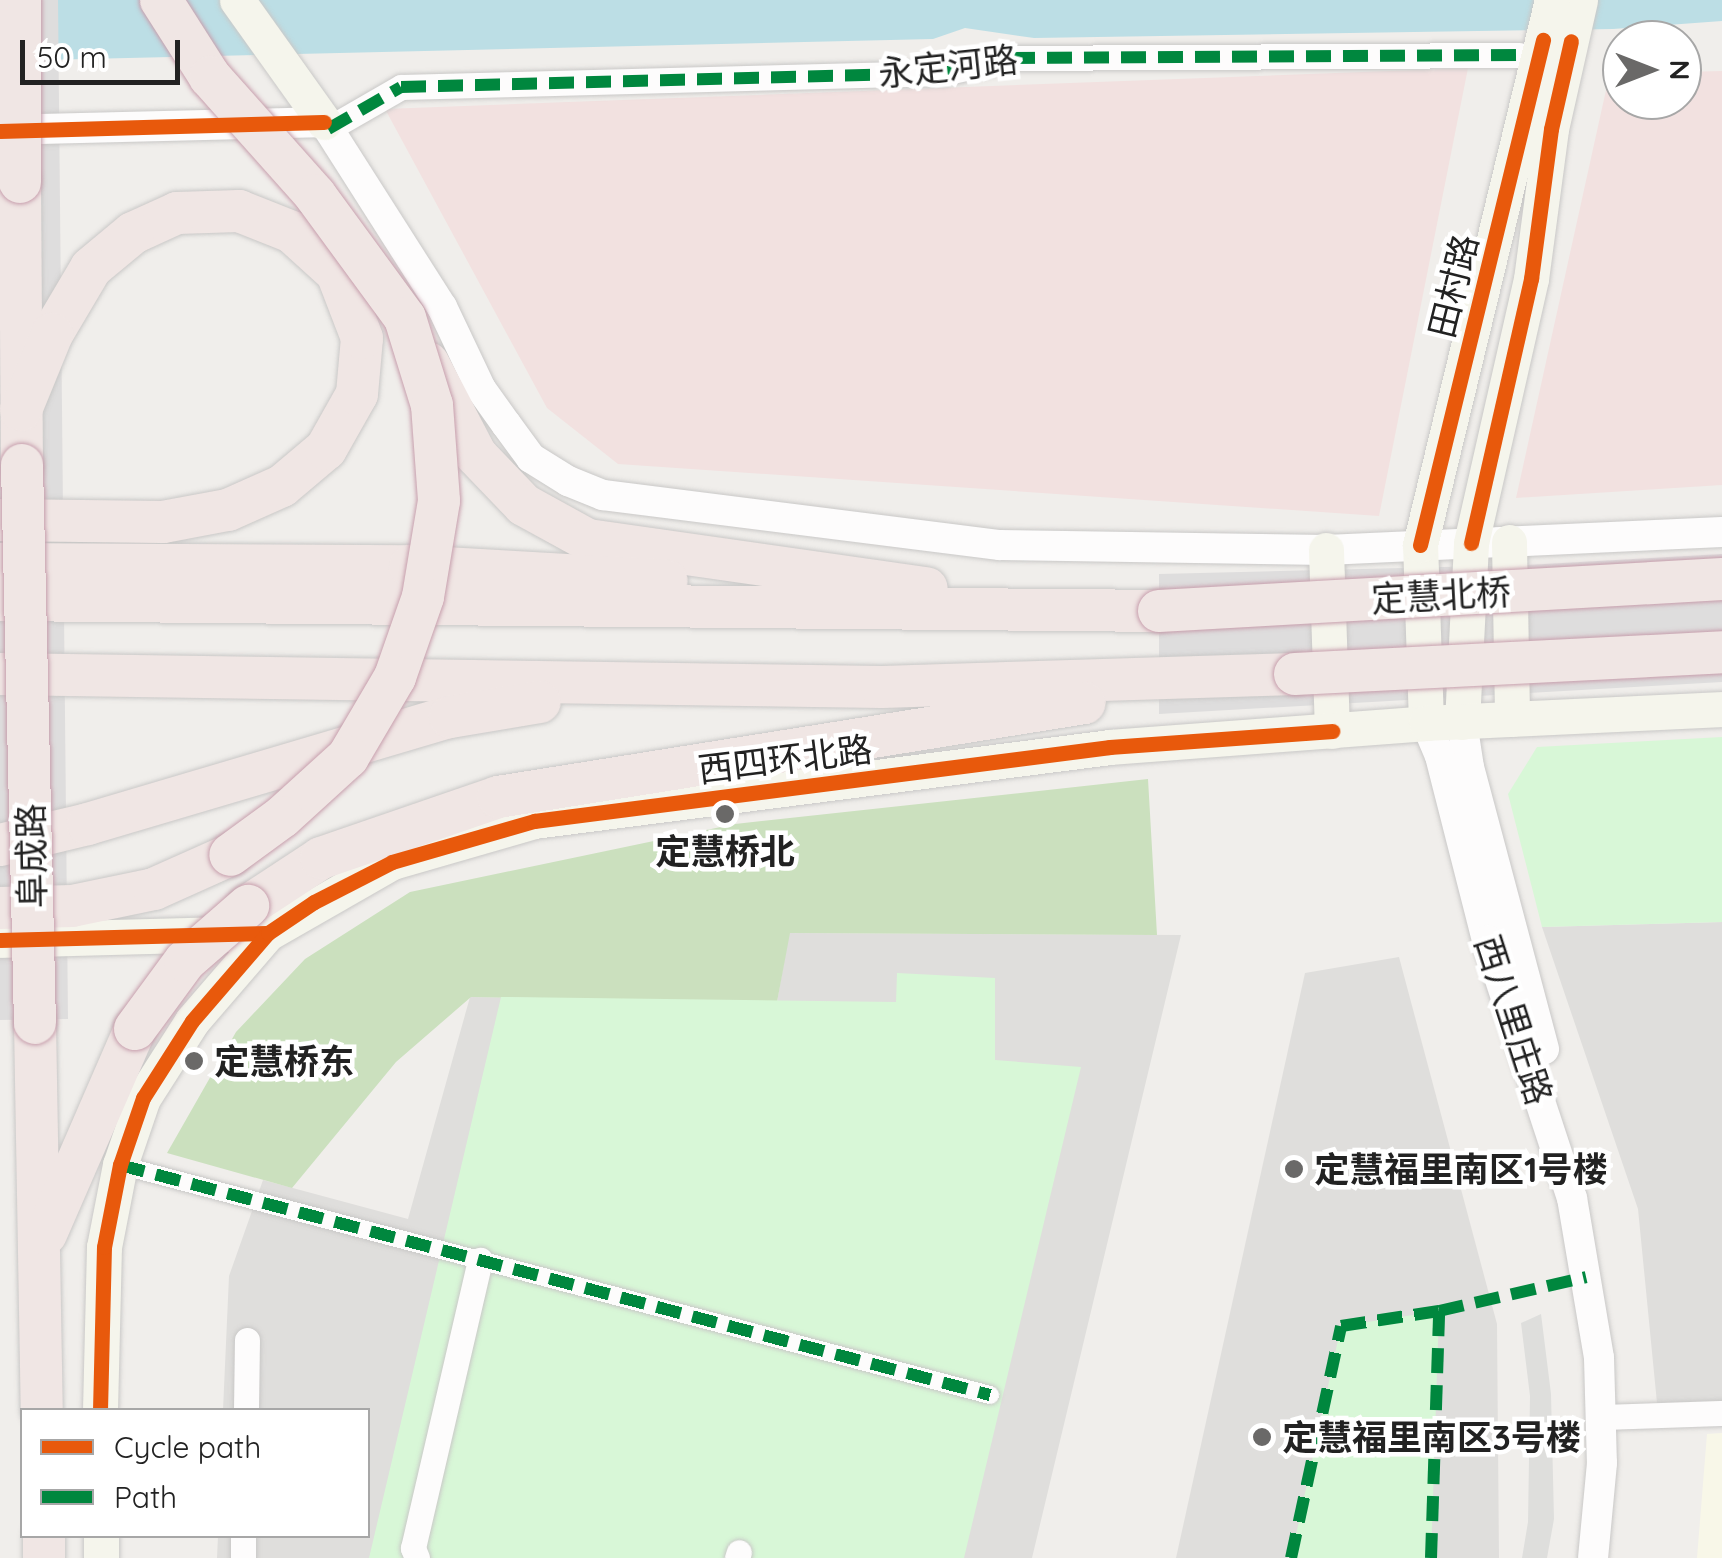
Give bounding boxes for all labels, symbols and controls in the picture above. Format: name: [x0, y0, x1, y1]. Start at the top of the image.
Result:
scale bar: [25, 20, 185, 82]
north arrow: [1602, 20, 1702, 120]
text: 50 m: [37, 38, 107, 76]
street label: 永定河路: [876, 38, 1020, 94]
text: N: [1663, 60, 1698, 80]
street label: 田村路: [1420, 230, 1486, 342]
street label: 定慧北桥: [1370, 570, 1512, 620]
street label: 西四环北路: [696, 727, 874, 791]
street label: 阜成路: [9, 803, 53, 909]
marker: 定慧桥北: [714, 803, 736, 825]
place label: 定慧桥北: [655, 830, 795, 872]
street label: 西八里庄路: [1467, 930, 1561, 1110]
place label: 定慧桥东: [214, 1040, 354, 1082]
marker: 定慧桥东: [183, 1050, 205, 1072]
place label: 定慧福里南区1号楼: [1314, 1148, 1608, 1190]
marker: 定慧福里南区1号楼: [1283, 1158, 1305, 1180]
legend: [20, 1408, 370, 1538]
place label: 定慧福里南区3号楼: [1282, 1416, 1581, 1458]
marker: 定慧福里南区3号楼: [1251, 1426, 1273, 1448]
text: Cycle path: [114, 1428, 261, 1466]
text: Path: [114, 1478, 177, 1516]

